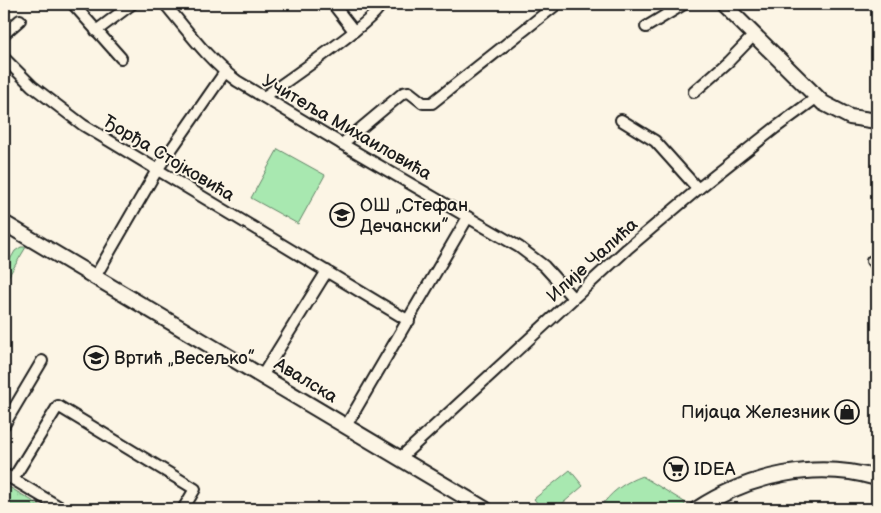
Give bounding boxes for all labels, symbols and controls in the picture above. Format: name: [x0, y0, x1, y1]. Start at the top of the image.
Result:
street label: Учитеља Михаиловића: [258, 70, 436, 185]
street label: Ђорђа Стојковића: [99, 111, 239, 206]
place label: ОШ „Стефан Дечански”: [360, 195, 468, 237]
school or university icon: ОШ „Стефан Дечански”: [329, 202, 355, 228]
street label: Илије Чалића: [543, 214, 642, 307]
school or university icon: Вртић „Весељко”: [83, 345, 109, 371]
place label: Вртић „Весељко”: [114, 348, 255, 369]
street label: Авалска: [270, 353, 341, 408]
shop icon: Пијаца Железник: [834, 399, 860, 425]
place label: Пијаца Железник: [681, 402, 830, 423]
supermarket icon: IDEA: [663, 456, 689, 482]
place label: IDEA: [694, 459, 736, 480]

